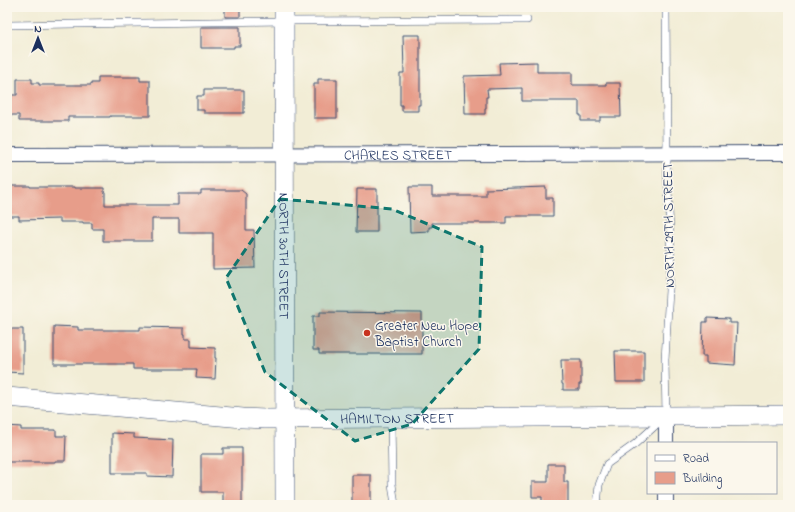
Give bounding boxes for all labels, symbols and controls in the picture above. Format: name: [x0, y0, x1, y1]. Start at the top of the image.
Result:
north arrow: [18, 18, 58, 58]
text: N: [34, 21, 42, 37]
street label: CHARLES STREET: [344, 145, 452, 166]
street label: NORTH 29TH STREET: [658, 162, 681, 288]
street label: NORTH 30TH STREET: [272, 193, 294, 319]
place label: Greater New Hope Baptist Church: [374, 316, 479, 353]
marker: Greater New Hope Baptist Church: [362, 328, 372, 338]
street label: HAMILTON STREET: [340, 409, 454, 430]
legend: [647, 442, 777, 494]
text: Road: [683, 450, 709, 468]
text: Building: [682, 470, 722, 489]

